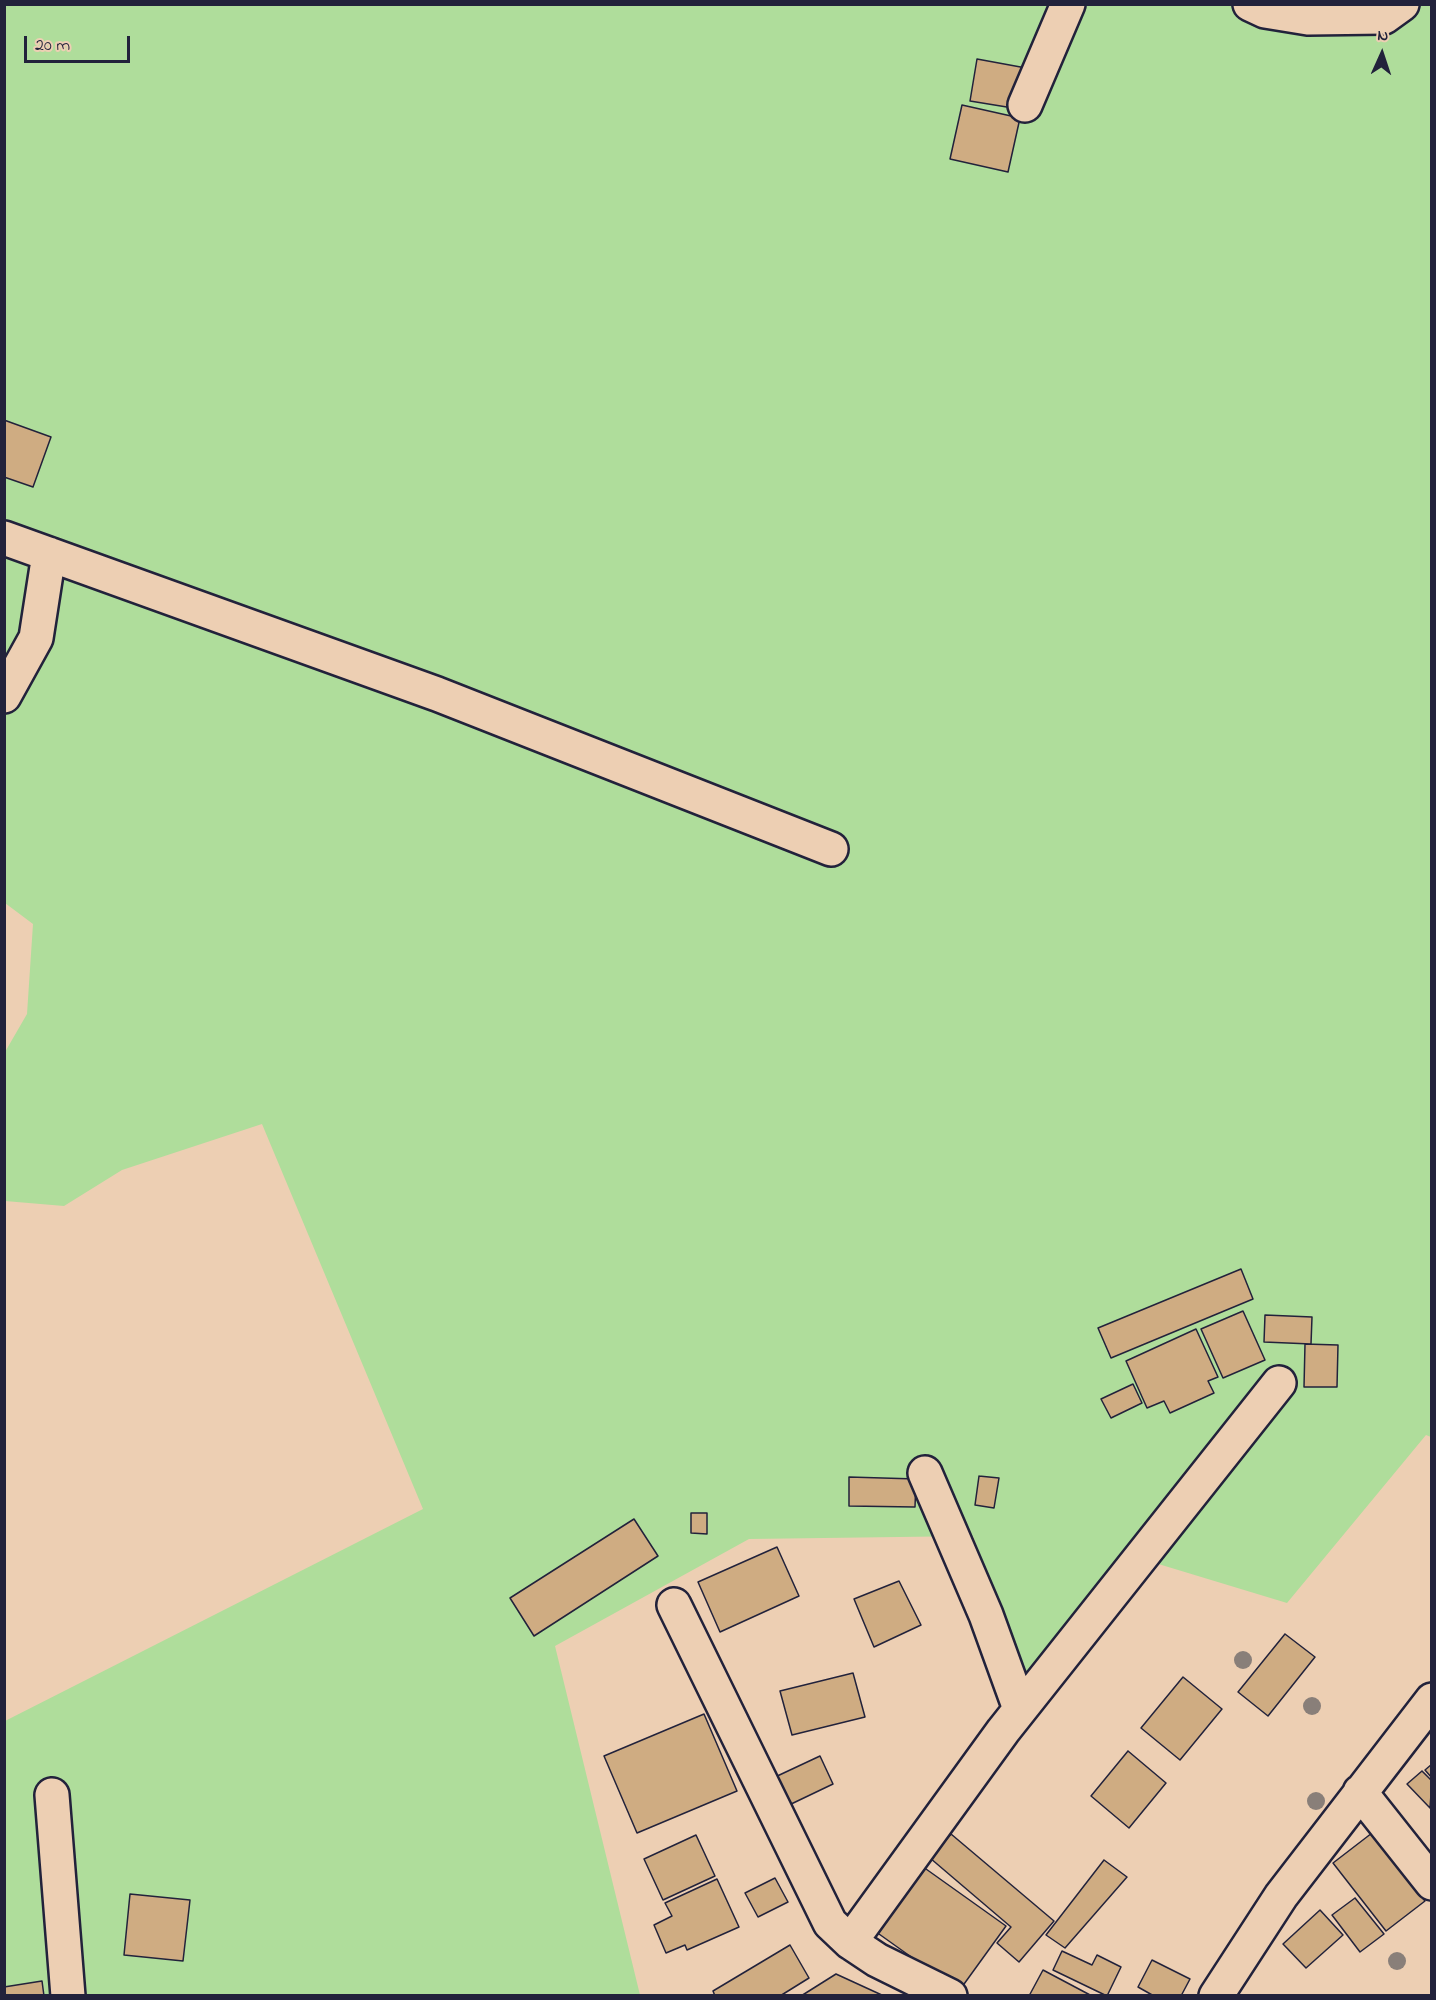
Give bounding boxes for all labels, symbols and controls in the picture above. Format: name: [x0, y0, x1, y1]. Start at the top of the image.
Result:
scale bar: [27, 24, 134, 62]
north arrow: [1352, 24, 1412, 84]
text: N: [1377, 24, 1389, 48]
text: 20 m: [35, 33, 70, 59]

